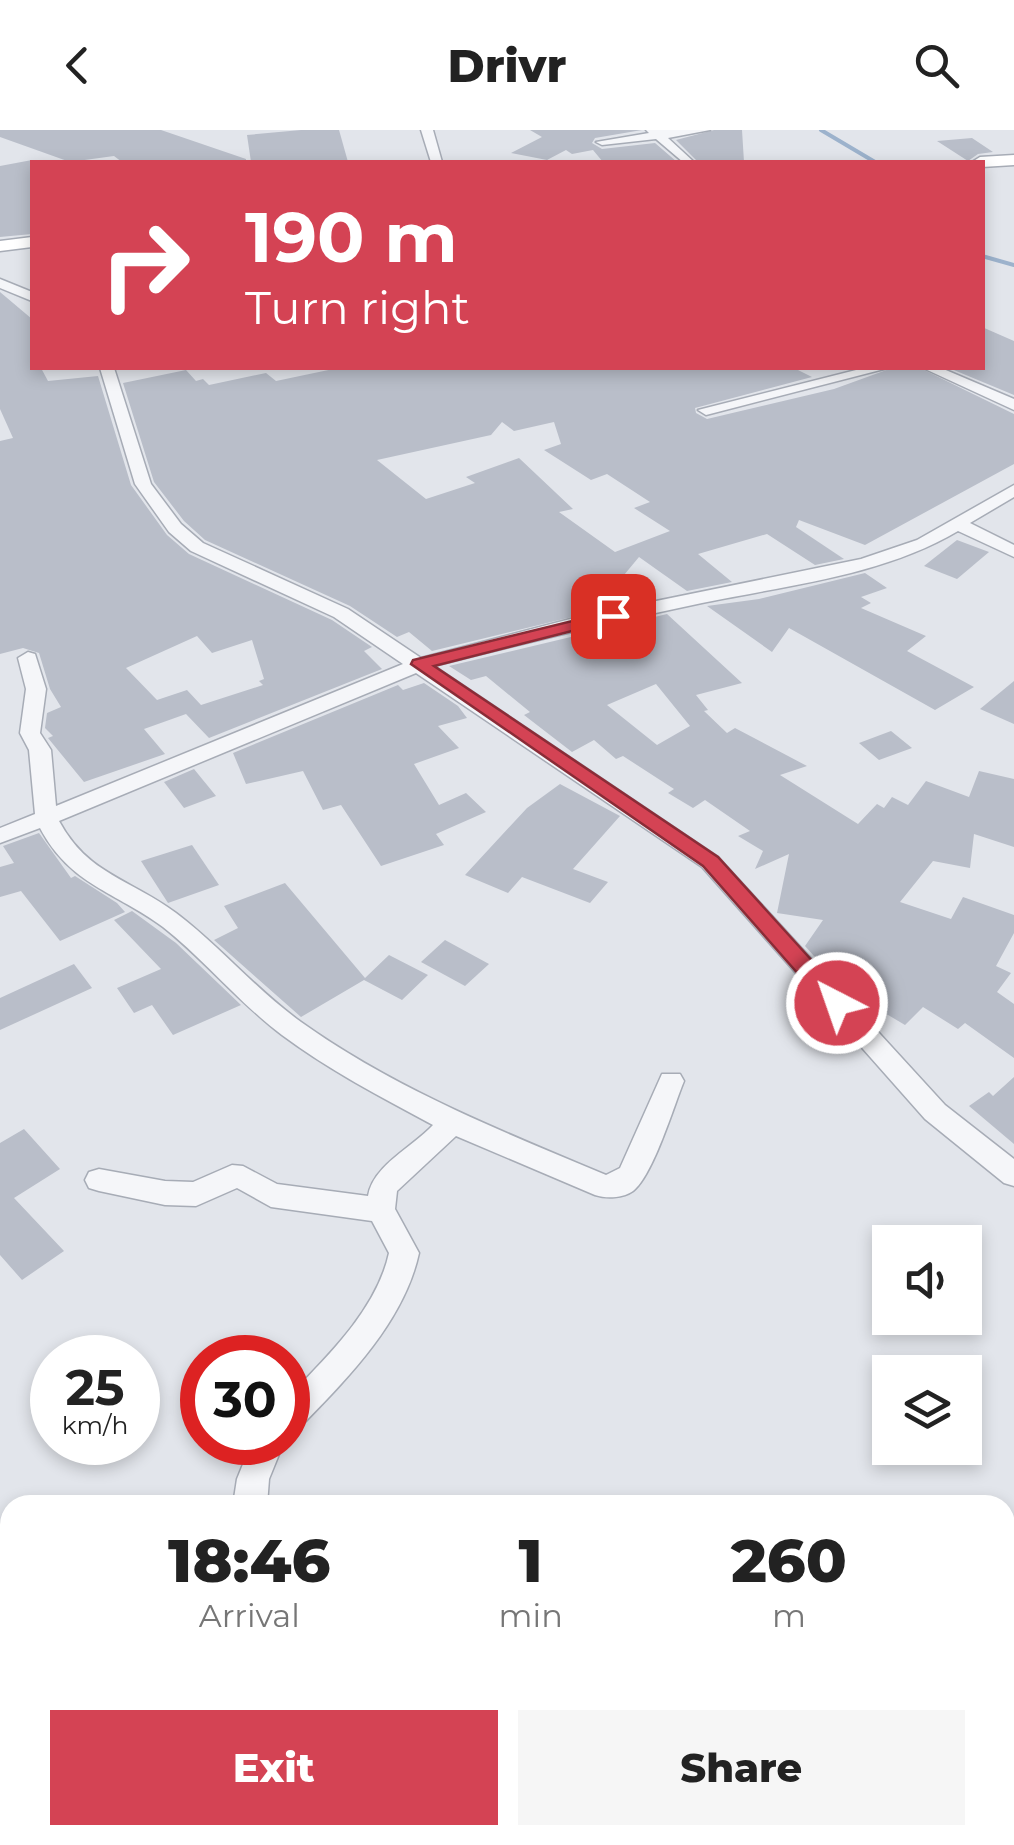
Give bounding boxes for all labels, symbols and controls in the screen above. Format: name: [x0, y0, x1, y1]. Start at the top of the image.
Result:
icon: back: [50, 38, 105, 93]
text: Drivr: [448, 38, 566, 93]
icon: search: [909, 38, 964, 93]
text: 190 m: [245, 194, 458, 280]
icon: right: [80, 200, 210, 330]
text: Turn right: [245, 280, 470, 335]
pin: [571, 574, 656, 659]
icon: arrive: [586, 589, 641, 644]
position arrow: [785, 951, 889, 1055]
map controls: [872, 1225, 982, 1465]
button: sound: [872, 1225, 982, 1335]
speed limit sign: 30: [180, 1335, 310, 1465]
button: layers: [872, 1355, 982, 1465]
text: 25: [65, 1357, 125, 1418]
text: km/h: [62, 1410, 128, 1440]
text: 18:46: [168, 1524, 330, 1597]
text: 1: [519, 1524, 543, 1597]
text: 260: [731, 1524, 847, 1597]
text: Arrival: [199, 1596, 300, 1635]
text: min: [499, 1596, 563, 1635]
text: m: [772, 1596, 806, 1635]
button: Exit: [50, 1710, 498, 1825]
button: Share: [518, 1710, 965, 1825]

